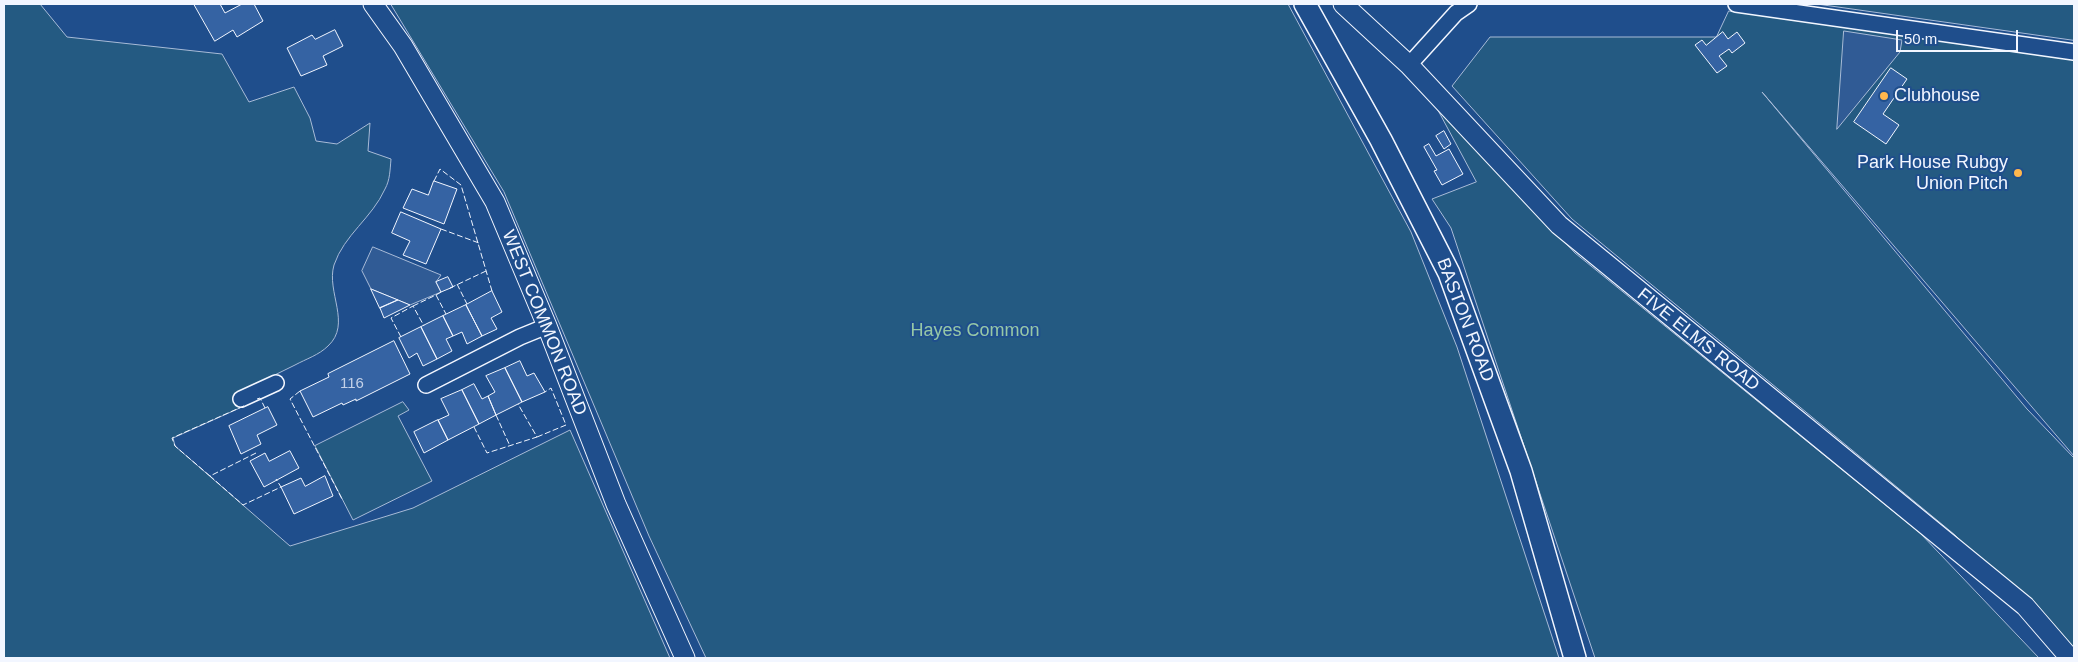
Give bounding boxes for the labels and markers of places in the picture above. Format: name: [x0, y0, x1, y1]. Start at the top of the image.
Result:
place label: Clubhouse: [1894, 85, 1980, 107]
marker: Clubhouse: [1878, 90, 1890, 102]
place label: Park House Rubgy Union Pitch: [1857, 152, 2008, 194]
marker: Park House Rubgy Union Pitch: [2012, 167, 2024, 179]

